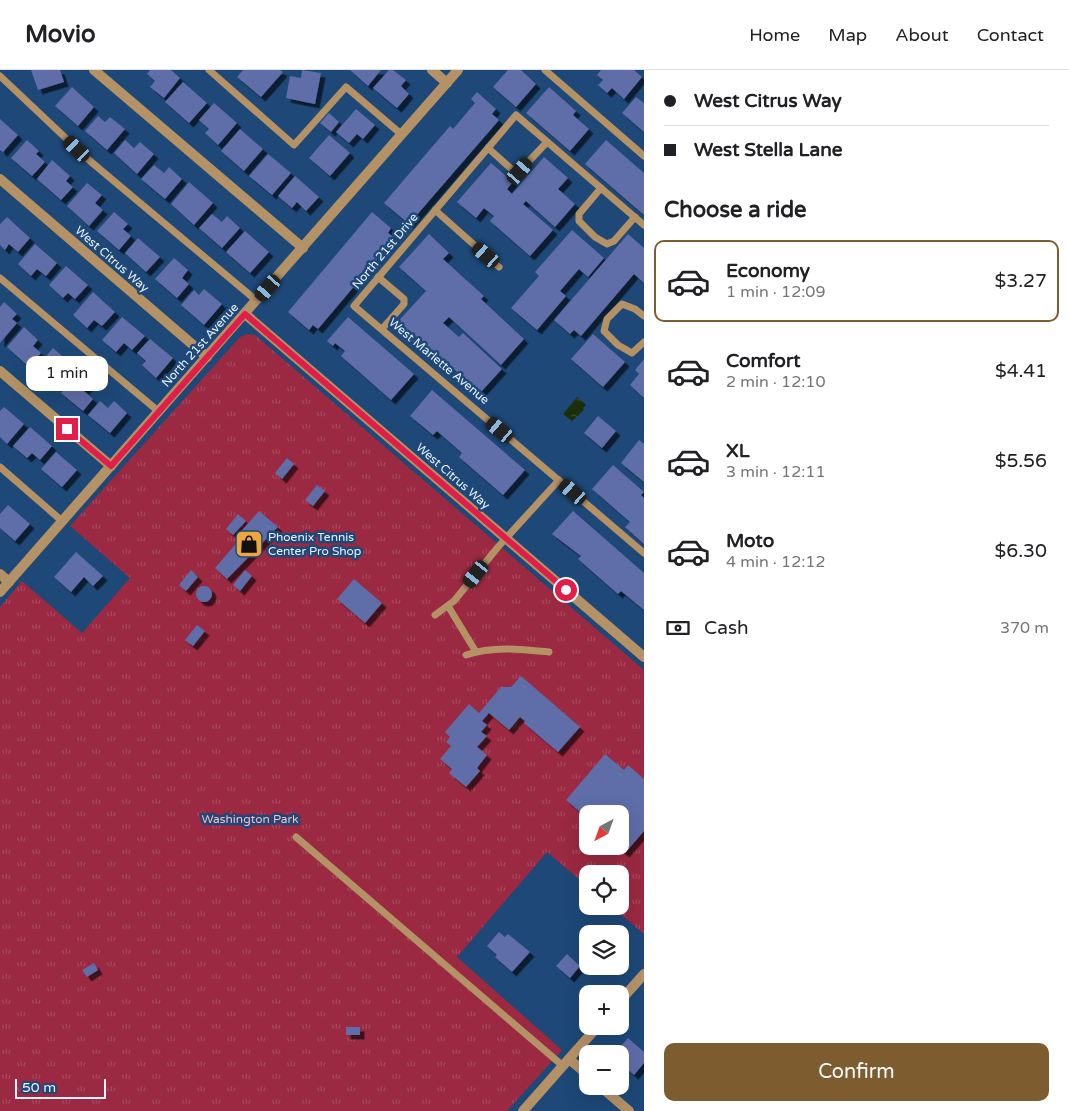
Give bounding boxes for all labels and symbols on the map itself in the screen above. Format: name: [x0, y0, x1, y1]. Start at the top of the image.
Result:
car: [60, 133, 93, 165]
car: [504, 155, 535, 187]
street label: North 21st Drive: [349, 210, 421, 292]
street label: West Citrus Way: [72, 223, 152, 295]
car: [469, 239, 502, 271]
car: [252, 272, 283, 304]
street label: North 21st Avenue: [159, 300, 241, 390]
street label: West Marlette Avenue: [386, 315, 492, 407]
callout: 1 min: [26, 356, 108, 392]
car: [483, 415, 516, 445]
route end: [56, 418, 78, 440]
street label: West Citrus Way: [413, 440, 493, 512]
car: [556, 476, 589, 508]
shop icon: Phoenix Tennis Center Pro Shop: [234, 529, 264, 559]
place label: Phoenix Tennis Center Pro Shop: [268, 530, 361, 558]
car: [460, 558, 491, 590]
route start: [555, 579, 577, 601]
north arrow: [579, 805, 629, 855]
park label: Washington Park: [201, 812, 299, 826]
scale bar: [15, 1076, 106, 1099]

